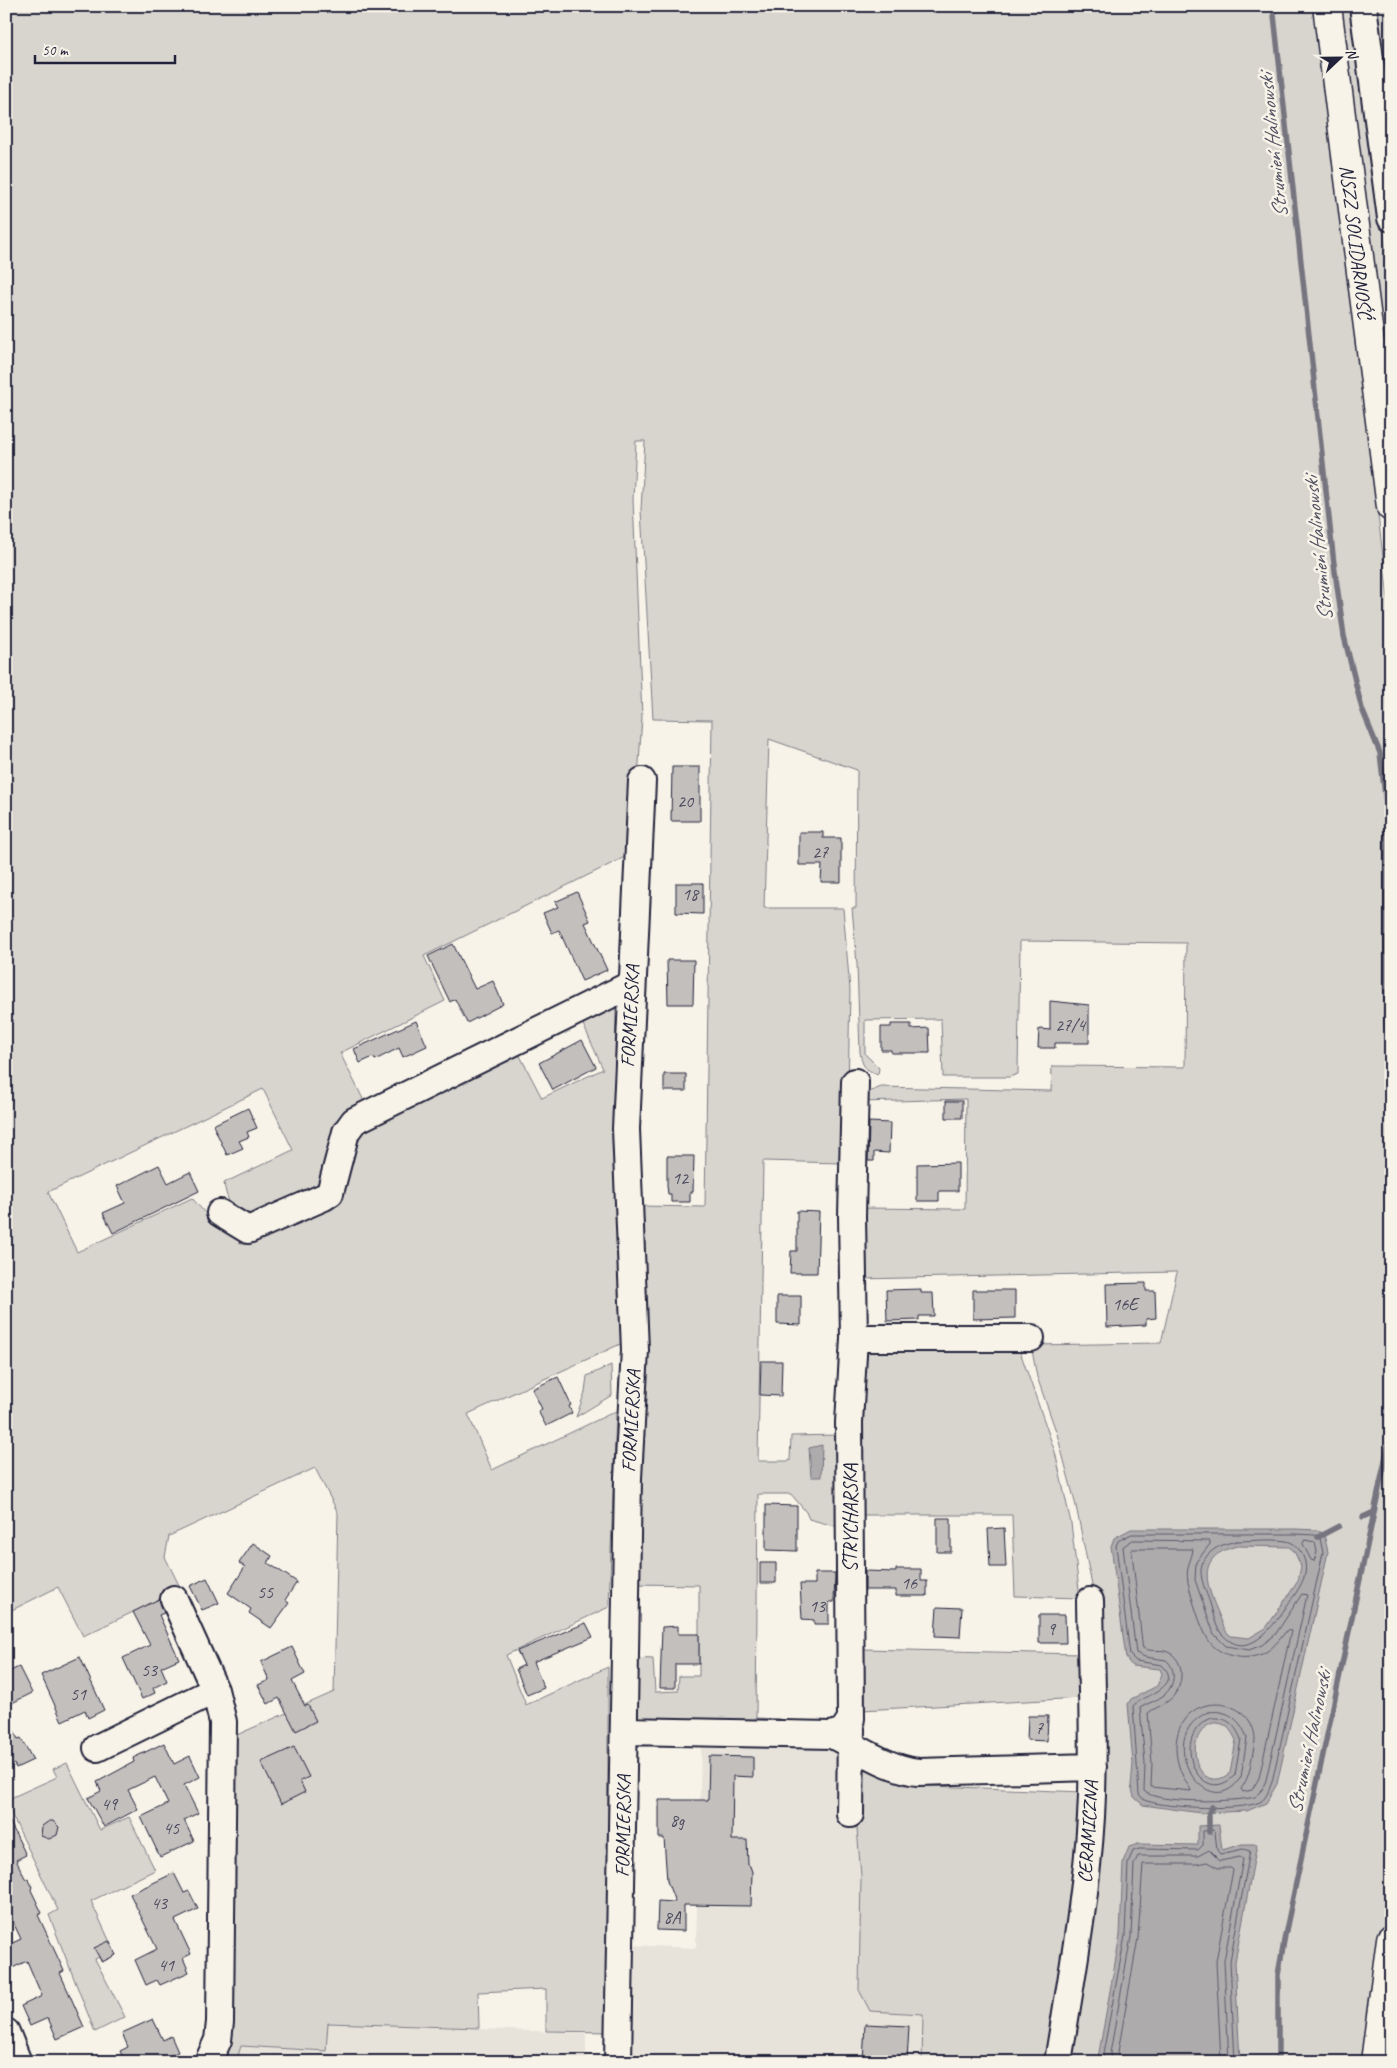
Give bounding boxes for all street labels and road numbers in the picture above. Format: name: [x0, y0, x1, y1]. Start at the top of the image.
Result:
street label: NSZZ SOLIDARNOŚĆ: [1334, 164, 1378, 323]
street label: FORMIERSKA: [615, 963, 645, 1068]
street label: FORMIERSKA: [616, 1368, 646, 1473]
street label: STRYCHARSKA: [838, 1463, 863, 1572]
street label: FORMIERSKA: [610, 1774, 636, 1877]
street label: CERAMICZNA: [1072, 1779, 1104, 1884]

